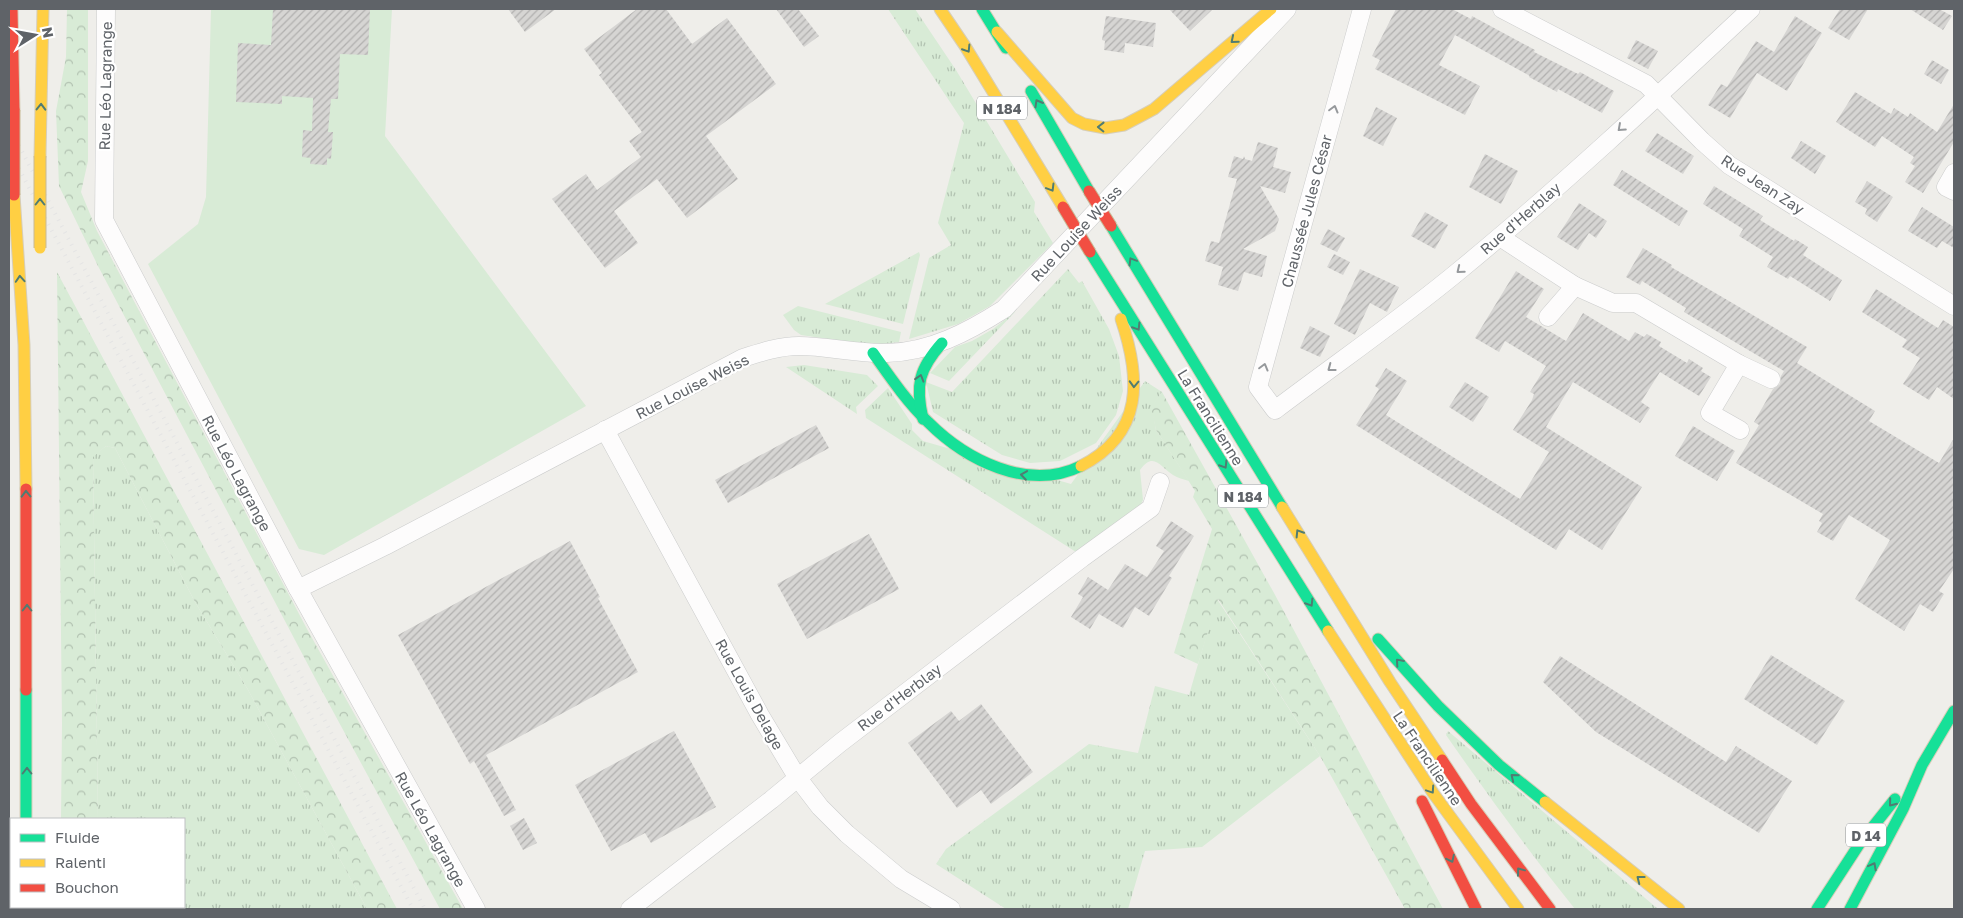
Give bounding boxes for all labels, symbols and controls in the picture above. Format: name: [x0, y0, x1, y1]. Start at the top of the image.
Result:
north arrow: [10, 10, 60, 60]
street label: Rue Léo Lagrange: [95, 21, 115, 151]
text: N: [39, 26, 58, 39]
one-way arrow: [1231, 35, 1240, 43]
one-way arrow: [960, 44, 970, 53]
road number: N 184: [977, 96, 1027, 120]
one-way arrow: [1035, 99, 1045, 108]
one-way arrow: [35, 103, 46, 111]
one-way arrow: [1328, 105, 1339, 114]
one-way arrow: [1097, 122, 1105, 132]
one-way arrow: [1618, 122, 1627, 131]
street label: Chaussée Jules César: [1277, 132, 1335, 289]
street label: Rue Jean Zay: [1718, 150, 1808, 218]
street label: Rue d'Herblay: [1476, 178, 1564, 258]
street label: Rue Louise Weiss: [1027, 181, 1125, 285]
one-way arrow: [1045, 183, 1055, 192]
one-way arrow: [35, 198, 45, 206]
one-way arrow: [1128, 257, 1138, 266]
one-way arrow: [1457, 264, 1466, 272]
one-way arrow: [14, 275, 25, 283]
one-way arrow: [1131, 322, 1140, 331]
street label: Rue Louise Weiss: [632, 350, 752, 422]
one-way arrow: [1327, 362, 1337, 371]
one-way arrow: [1258, 364, 1268, 372]
street label: La Francilienne: [1174, 366, 1248, 469]
one-way arrow: [914, 375, 924, 383]
one-way arrow: [1129, 380, 1139, 388]
street label: Rue Léo Lagrange: [199, 412, 275, 534]
one-way arrow: [1217, 460, 1227, 469]
one-way arrow: [1020, 470, 1029, 480]
road number: N 184: [1218, 484, 1268, 508]
one-way arrow: [21, 490, 32, 498]
one-way arrow: [1295, 530, 1305, 539]
one-way arrow: [1304, 597, 1313, 606]
one-way arrow: [22, 604, 32, 612]
street label: Rue Louis Delage: [712, 635, 788, 753]
street label: Rue d'Herblay: [853, 659, 945, 734]
one-way arrow: [1396, 659, 1405, 668]
street label: La Francilienne: [1390, 707, 1466, 809]
one-way arrow: [22, 766, 32, 774]
street label: Rue Léo Lagrange: [392, 768, 470, 890]
one-way arrow: [1511, 774, 1520, 782]
one-way arrow: [1425, 784, 1434, 794]
one-way arrow: [1889, 797, 1897, 806]
legend: [10, 818, 185, 908]
road number: D 14: [1846, 824, 1886, 846]
text: Fluide: [55, 828, 100, 846]
text: Ralenti: [55, 853, 106, 871]
one-way arrow: [1445, 854, 1455, 863]
one-way arrow: [1867, 863, 1877, 872]
one-way arrow: [1518, 868, 1526, 877]
one-way arrow: [1637, 875, 1646, 884]
text: Bouchon: [55, 878, 119, 896]

